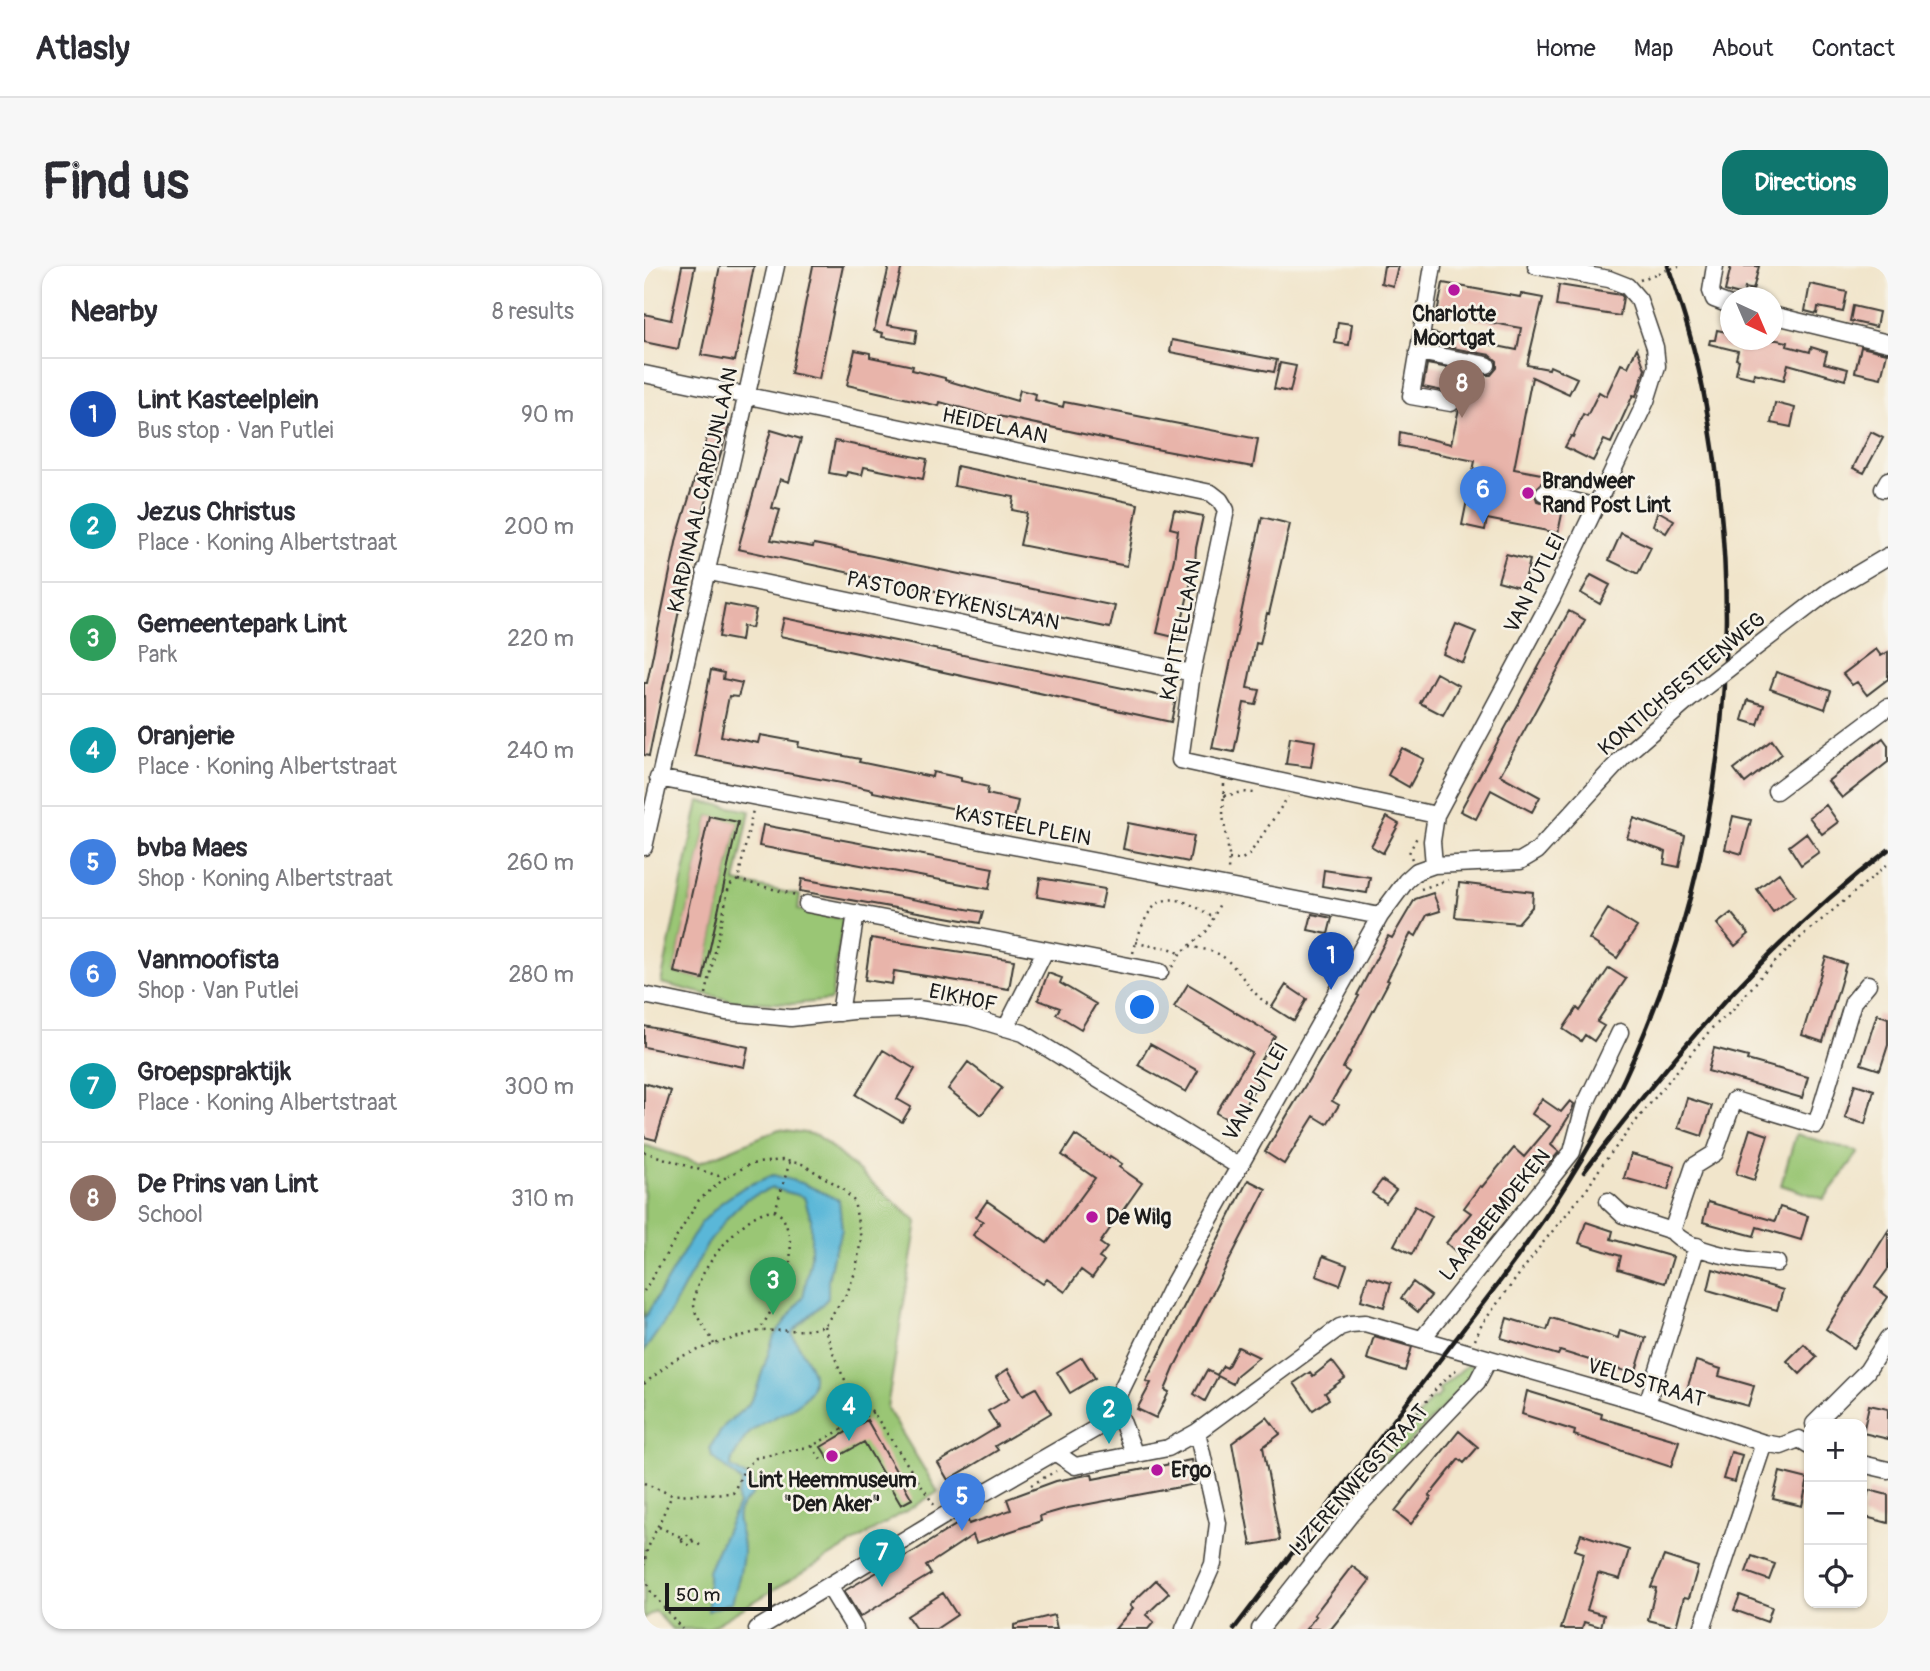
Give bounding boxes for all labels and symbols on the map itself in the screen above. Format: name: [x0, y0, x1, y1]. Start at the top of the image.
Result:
marker: Charlotte Moortgat: [1446, 282, 1462, 298]
north arrow: [1720, 287, 1783, 350]
place label: Charlotte Moortgat: [1412, 301, 1496, 352]
pin: 8: [1439, 360, 1485, 418]
street label: KARDINAAL CARDIJNLAAN: [662, 365, 744, 615]
street label: HEIDELAAN: [940, 402, 1050, 450]
pin: 6: [1460, 466, 1506, 524]
place label: Brandweer Rand Post Lint: [1542, 468, 1671, 519]
marker: Brandweer Rand Post Lint: [1520, 485, 1536, 501]
street label: VAN PUTLEI: [1498, 528, 1572, 638]
street label: KAPITTELLAAN: [1154, 557, 1208, 703]
street label: PASTOOR EYKENSLAAN: [844, 565, 1062, 637]
street label: KONTICHSESTEENWEG: [1593, 606, 1771, 762]
street label: KASTEELPLEIN: [953, 800, 1093, 852]
pin: 1: [1308, 932, 1354, 990]
street label: EIKHOF: [927, 978, 999, 1018]
your location: [1125, 990, 1159, 1024]
street label: VAN PUTLEI: [1217, 1038, 1295, 1146]
street label: LAARBEEMDEKEN: [1433, 1143, 1557, 1287]
place label: De Wilg: [1106, 1204, 1172, 1231]
marker: De Wilg: [1084, 1209, 1100, 1225]
pin: 3: [750, 1257, 796, 1315]
street label: VELDSTRAAT: [1584, 1352, 1709, 1414]
pin: 4: [826, 1383, 872, 1441]
pin: 2: [1086, 1386, 1132, 1444]
street label: IJZERENWEGSTRAAT: [1284, 1398, 1434, 1561]
marker: Lint Heemmuseum "Den Aker": [824, 1448, 840, 1464]
place label: Ergo: [1171, 1457, 1212, 1484]
marker: Ergo: [1149, 1462, 1165, 1478]
place label: Lint Heemmuseum "Den Aker": [747, 1467, 917, 1518]
pin: 5: [939, 1473, 985, 1531]
pin: 7: [859, 1529, 905, 1587]
scale bar: [665, 1580, 772, 1612]

